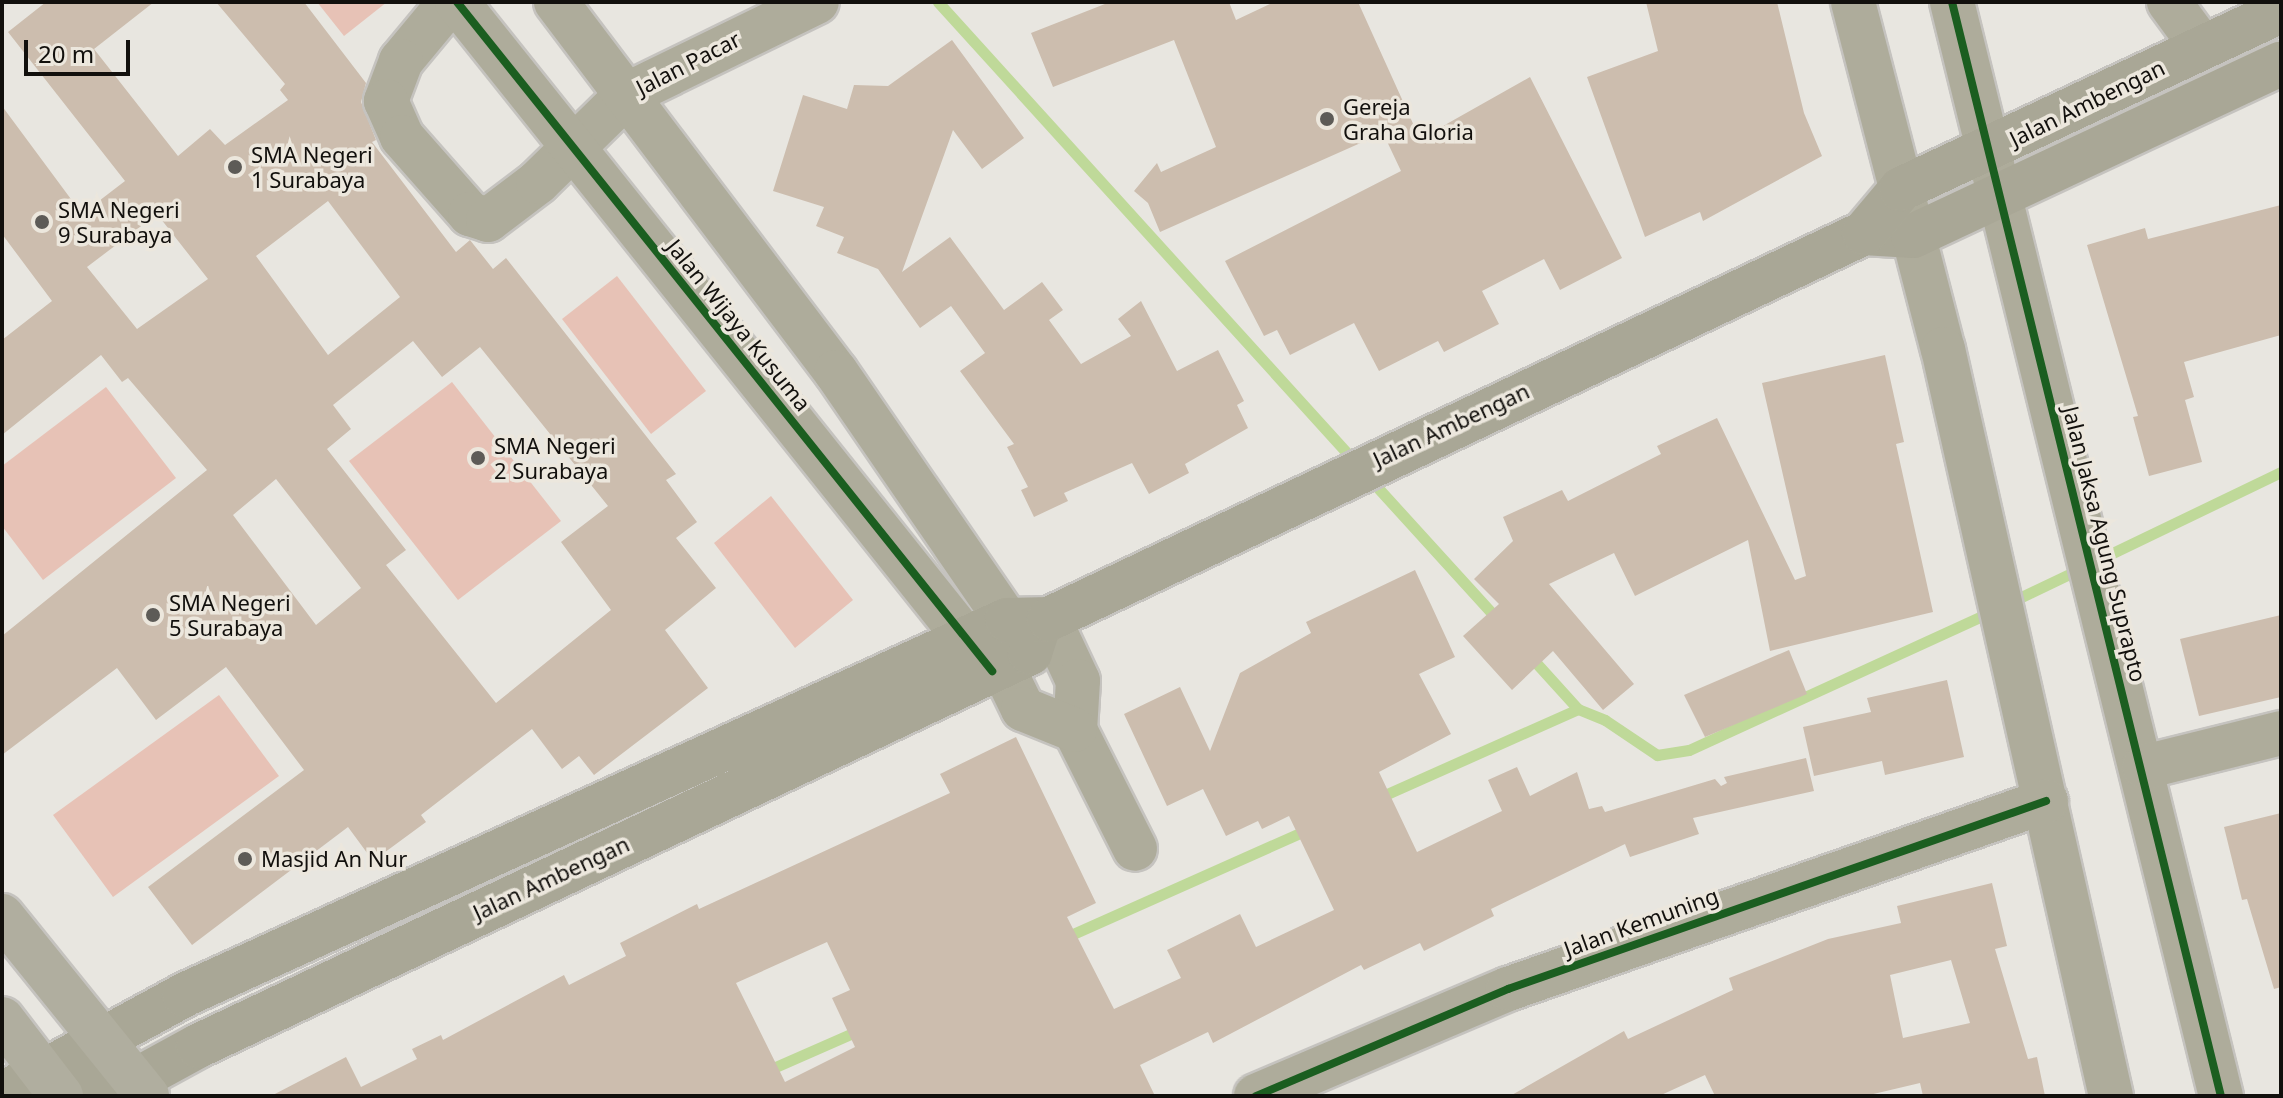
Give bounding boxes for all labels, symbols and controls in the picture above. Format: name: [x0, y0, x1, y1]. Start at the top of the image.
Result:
scale bar: [28, 24, 134, 74]
street label: Jalan Pacar: [632, 26, 744, 100]
text: 20 m: [38, 37, 94, 70]
street label: Jalan Ambengan: [2005, 54, 2169, 152]
place label: Gereja Graha Gloria: [1343, 93, 1474, 144]
marker: Gereja Graha Gloria: [1318, 110, 1336, 128]
place label: SMA Negeri 1 Surabaya: [251, 141, 373, 192]
marker: SMA Negeri 1 Surabaya: [226, 158, 244, 176]
place label: SMA Negeri 9 Surabaya: [58, 196, 180, 248]
marker: SMA Negeri 9 Surabaya: [33, 213, 51, 231]
street label: Jalan Wijaya Kusuma: [662, 234, 816, 416]
street label: Jalan Ambengan: [1369, 377, 1533, 473]
street label: Jalan Jaksa Agung Suprapto: [2058, 403, 2152, 685]
place label: SMA Negeri 2 Surabaya: [494, 432, 616, 484]
marker: SMA Negeri 2 Surabaya: [469, 449, 487, 467]
place label: SMA Negeri 5 Surabaya: [169, 589, 291, 640]
marker: SMA Negeri 5 Surabaya: [144, 606, 162, 624]
street label: Jalan Ambengan: [469, 830, 633, 926]
place label: Masjid An Nur: [261, 846, 407, 872]
marker: Masjid An Nur: [236, 850, 254, 868]
street label: Jalan Kemuning: [1560, 882, 1722, 962]

